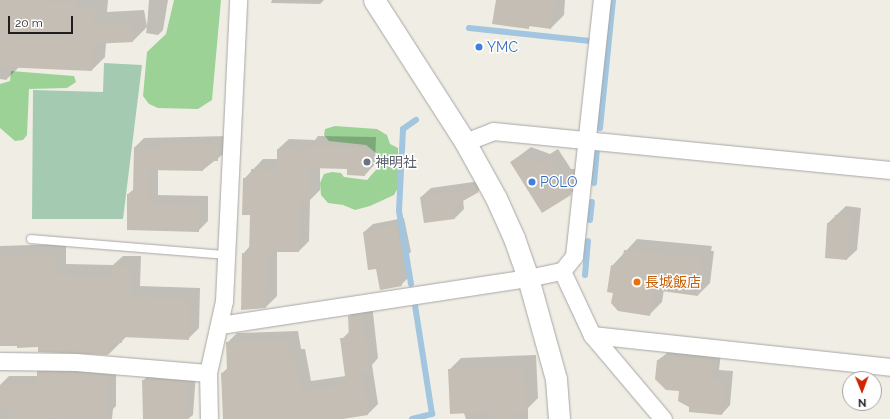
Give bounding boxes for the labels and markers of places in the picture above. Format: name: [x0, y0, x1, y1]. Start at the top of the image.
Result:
place label: YMC: [487, 39, 518, 55]
marker: YMC: [474, 42, 484, 52]
place label: 神明社: [375, 154, 417, 170]
marker: 神明社: [362, 157, 372, 167]
place label: POLO: [540, 174, 577, 190]
marker: POLO: [527, 177, 537, 187]
place label: 長城飯店: [645, 274, 701, 290]
marker: 長城飯店: [632, 277, 642, 287]

